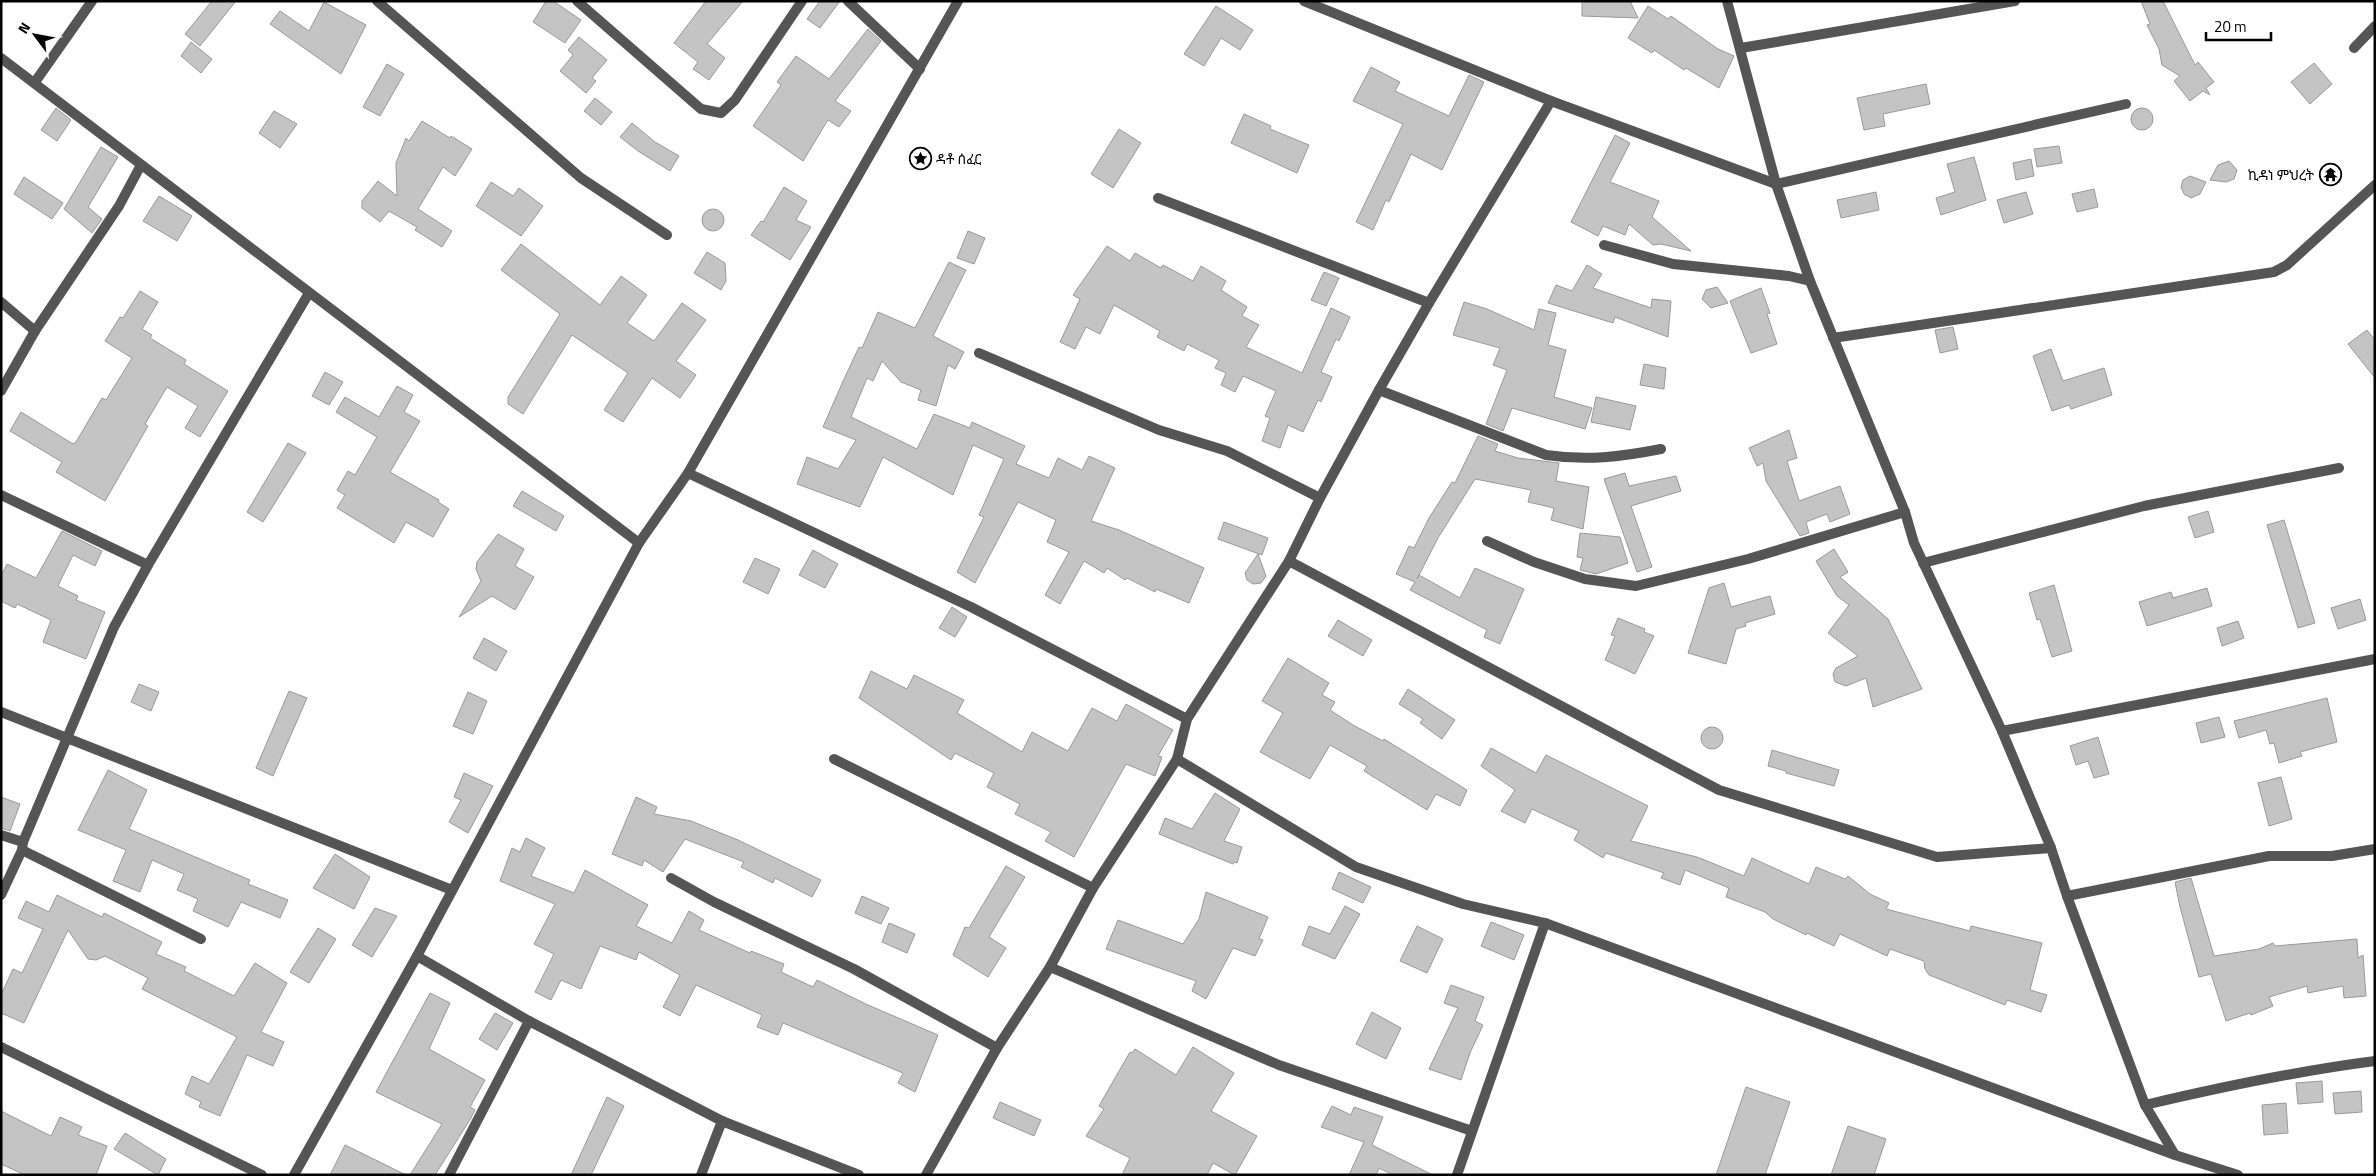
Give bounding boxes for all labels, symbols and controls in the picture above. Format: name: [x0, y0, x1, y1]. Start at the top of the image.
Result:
north arrow: [10, 10, 60, 60]
scale bar: [2206, 10, 2271, 42]
text: 20 m: [2214, 15, 2247, 38]
text: N: [12, 18, 35, 38]
place icon: ዳቶ ሰፈር: [908, 146, 932, 170]
place label: ዳቶ ሰፈር: [936, 148, 982, 169]
temple icon: ኪዳነ ምህረት: [2318, 162, 2342, 186]
place label: ኪዳነ ምህረት: [2248, 164, 2315, 185]

